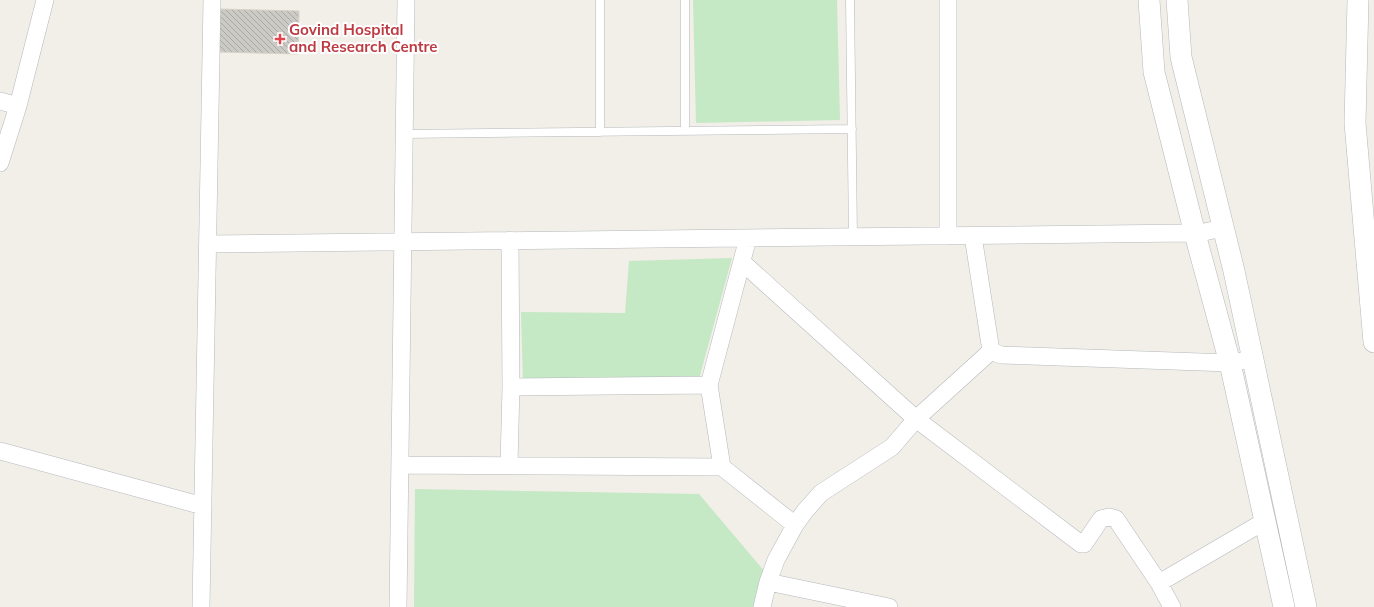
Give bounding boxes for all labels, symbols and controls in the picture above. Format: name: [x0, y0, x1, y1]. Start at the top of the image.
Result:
place label: Govind Hospital and Research Centre: [289, 20, 438, 56]
marker: Govind Hospital and Research Centre: [274, 33, 286, 45]

